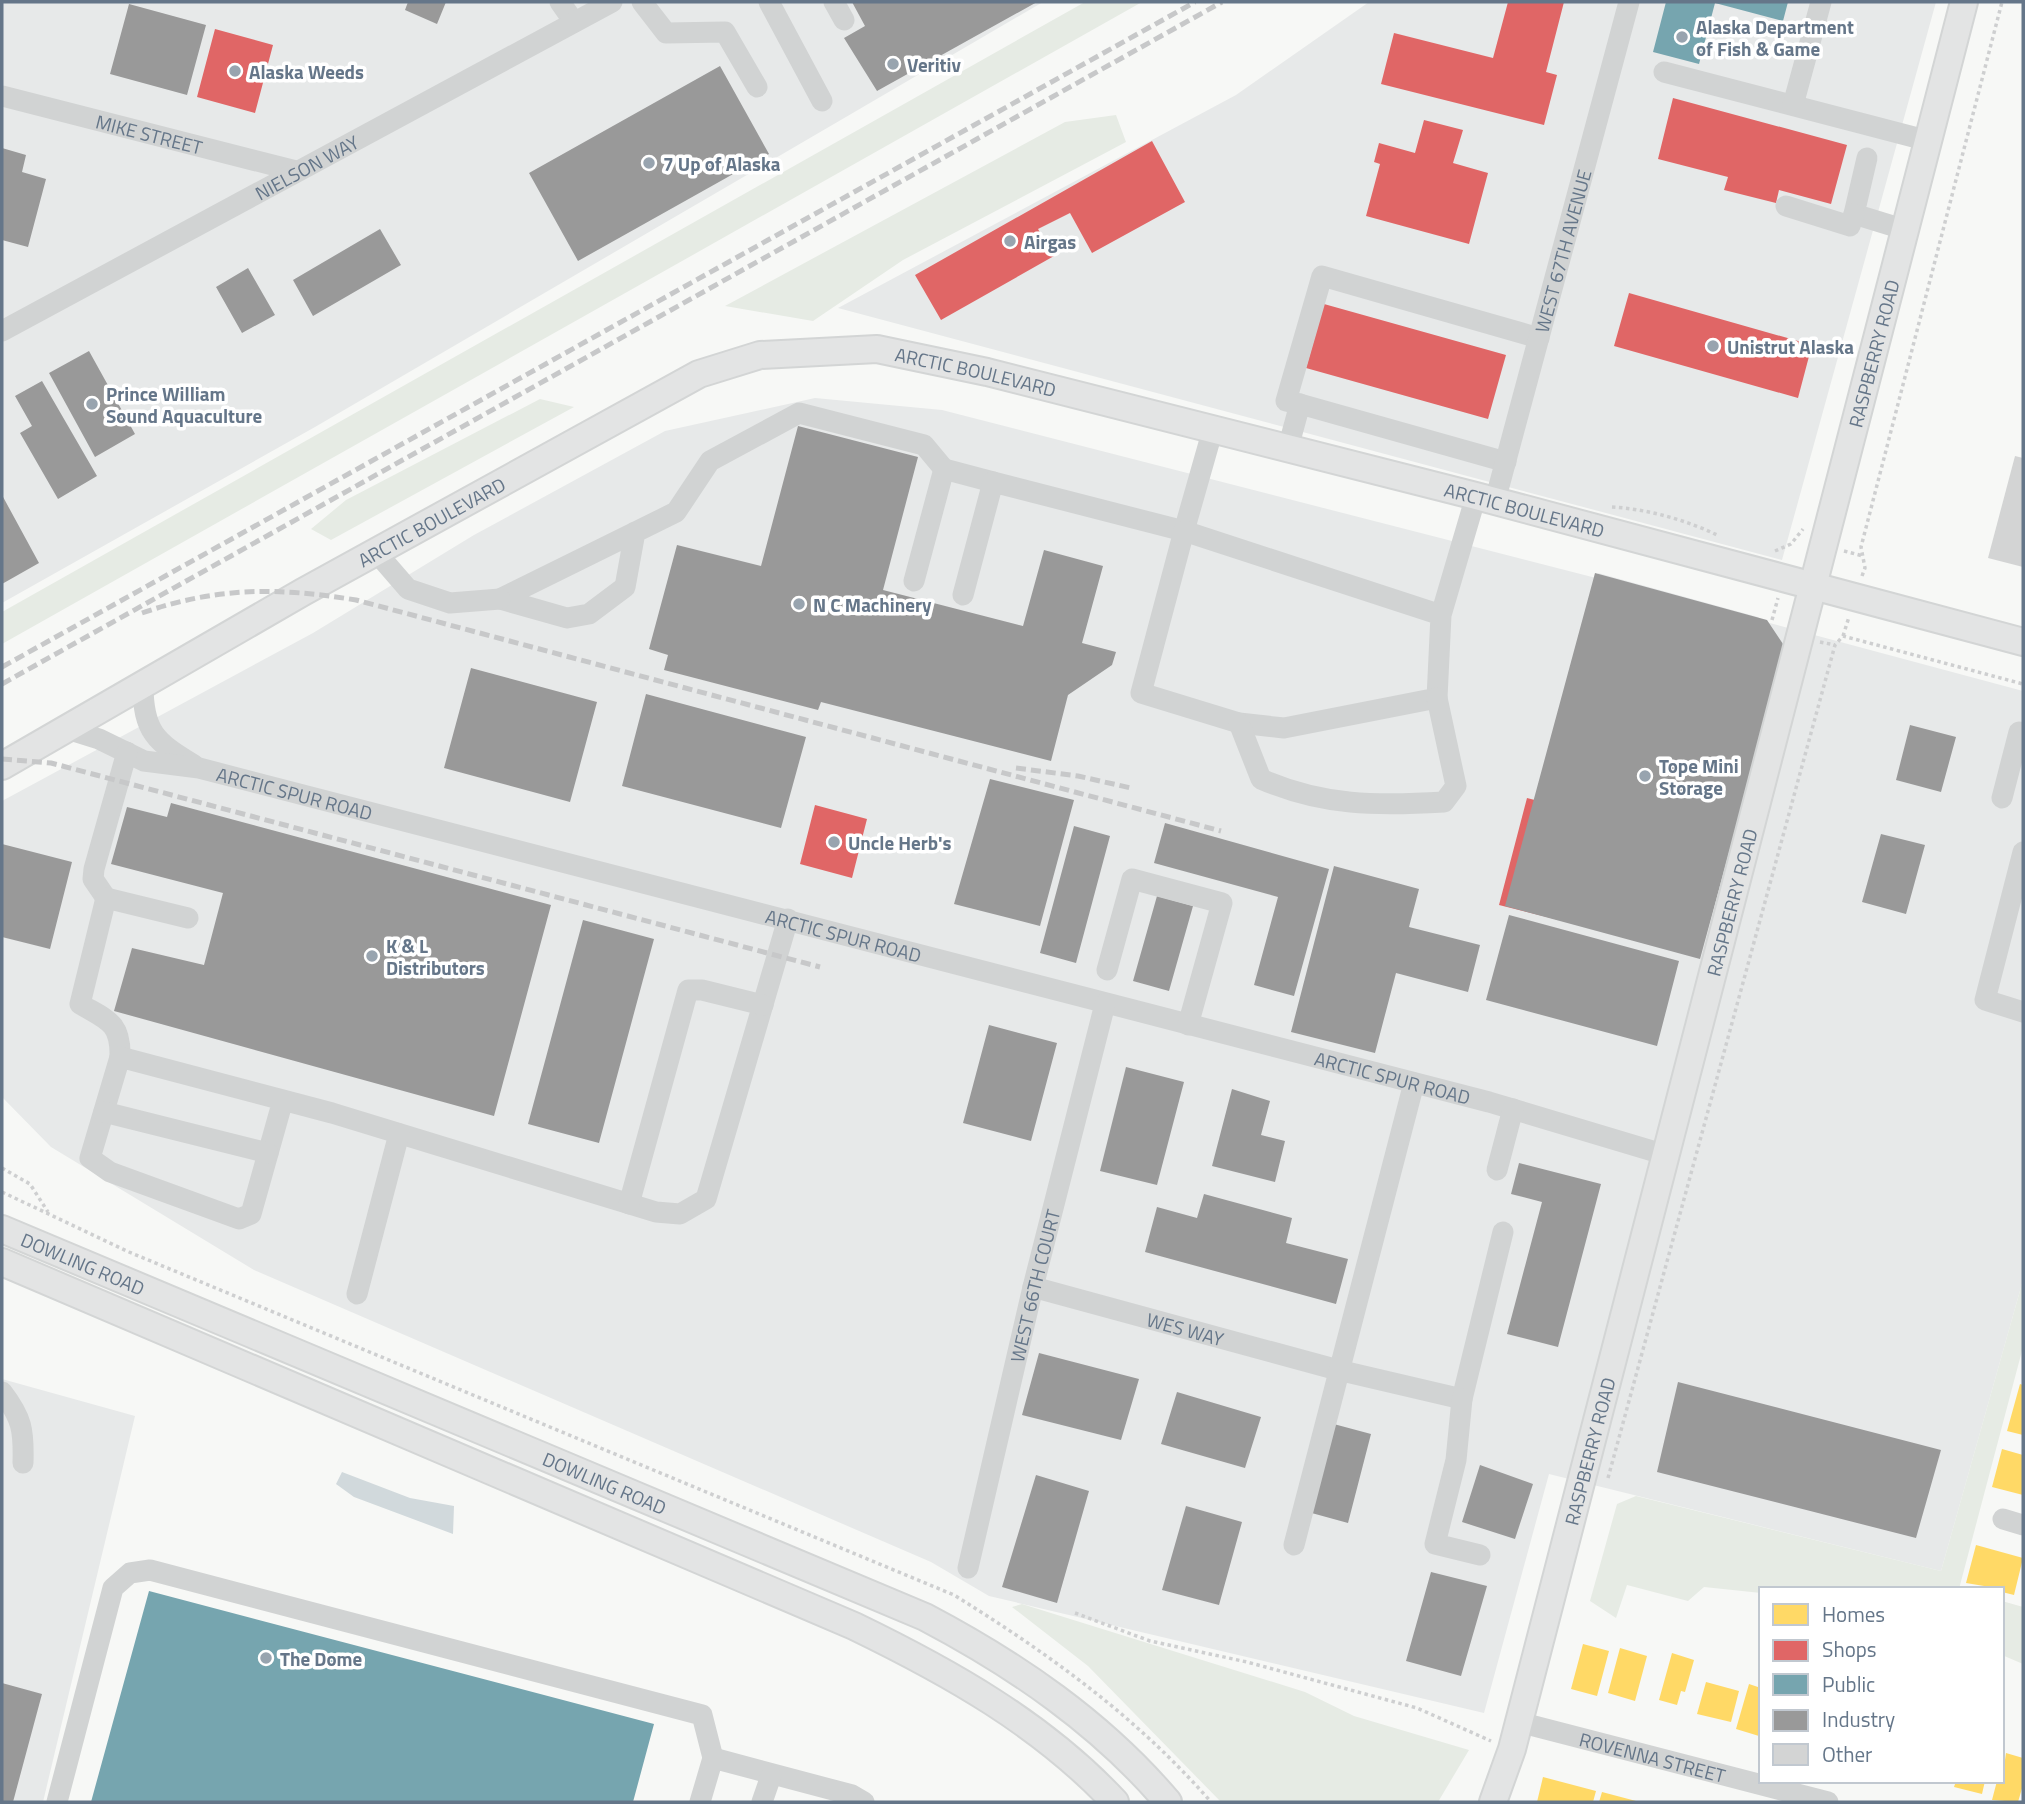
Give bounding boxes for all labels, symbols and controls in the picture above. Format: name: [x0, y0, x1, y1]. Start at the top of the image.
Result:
place label: Alaska Department of Fish & Game: [1696, 12, 1854, 63]
marker: Alaska Department of Fish & Game: [1674, 29, 1690, 45]
place label: Veritiv: [907, 50, 961, 79]
marker: Veritiv: [885, 56, 901, 72]
place label: Alaska Weeds: [249, 57, 364, 86]
marker: Alaska Weeds: [227, 63, 243, 79]
street label: MIKE STREET: [93, 106, 206, 161]
street label: NIELSON WAY: [249, 127, 364, 207]
place label: 7 Up of Alaska: [663, 149, 781, 178]
marker: 7 Up of Alaska: [641, 155, 657, 171]
street label: WEST 67TH AVENUE: [1526, 166, 1598, 336]
place label: Airgas: [1024, 227, 1076, 256]
marker: Airgas: [1002, 233, 1018, 249]
street label: RASPBERRY ROAD: [1840, 276, 1906, 430]
place label: Unistrut Alaska: [1727, 332, 1854, 361]
marker: Unistrut Alaska: [1705, 338, 1721, 354]
street label: ARCTIC BOULEVARD: [893, 339, 1060, 404]
place label: Prince William Sound Aquaculture: [106, 379, 263, 430]
marker: Prince William Sound Aquaculture: [84, 396, 100, 412]
street label: ARCTIC BOULEVARD: [352, 469, 510, 574]
street label: ARCTIC BOULEVARD: [1442, 474, 1608, 544]
place label: N C Machinery: [813, 590, 932, 619]
marker: N C Machinery: [791, 596, 807, 612]
place label: Tope Mini Storage: [1659, 751, 1739, 802]
street label: ARCTIC SPUR ROAD: [214, 759, 376, 827]
marker: Tope Mini Storage: [1637, 768, 1653, 784]
street label: RASPBERRY ROAD: [1698, 825, 1764, 979]
place label: Uncle Herb's: [848, 828, 951, 857]
marker: Uncle Herb's: [826, 834, 842, 850]
street label: ARCTIC SPUR ROAD: [763, 901, 925, 969]
place label: K & L Distributors: [386, 931, 485, 982]
marker: K & L Distributors: [364, 948, 380, 964]
street label: ARCTIC SPUR ROAD: [1312, 1043, 1474, 1111]
street label: WEST 66TH COURT: [1002, 1206, 1067, 1365]
street label: DOWLING ROAD: [17, 1224, 149, 1302]
street label: WES WAY: [1144, 1304, 1228, 1353]
street label: RASPBERRY ROAD: [1556, 1374, 1622, 1528]
street label: DOWLING ROAD: [539, 1444, 671, 1521]
legend: [1759, 1587, 2004, 1783]
text: Homes: [1822, 1598, 1885, 1630]
text: Shops: [1822, 1633, 1877, 1665]
place label: The Dome: [280, 1644, 363, 1673]
marker: The Dome: [258, 1650, 274, 1666]
text: Public: [1822, 1668, 1875, 1700]
text: Industry: [1822, 1703, 1895, 1735]
street label: ROVENNA STREET: [1576, 1724, 1729, 1789]
text: Other: [1822, 1738, 1872, 1770]

